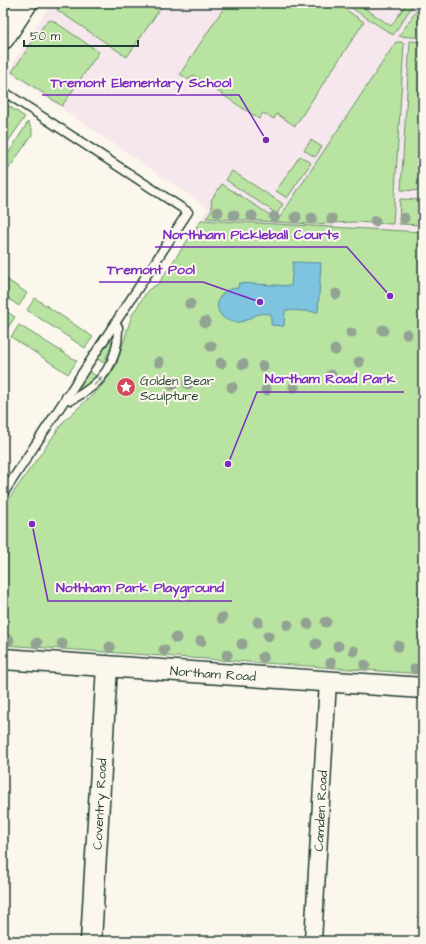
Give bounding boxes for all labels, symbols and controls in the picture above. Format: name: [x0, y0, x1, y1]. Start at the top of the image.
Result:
scale bar: [24, 22, 138, 48]
text: 50 m: [30, 28, 61, 45]
callout: Tremont Elementary School: [42, 69, 239, 95]
text: Tremont Elementary School: [49, 73, 232, 93]
callout: Northham Pickleball Courts: [155, 221, 347, 247]
text: Northham Pickleball Courts: [163, 225, 339, 245]
callout: Tremont Pool: [99, 256, 203, 282]
text: Tremont Pool: [106, 260, 196, 280]
callout: Northam Road Park: [257, 366, 404, 392]
text: Northam Road Park: [265, 369, 396, 389]
place label: Golden Bear Sculpture: [140, 372, 214, 405]
one-way arrow: [93, 376, 102, 386]
place icon: Golden Bear Sculpture: [115, 376, 137, 398]
callout: Nothham Park Playground: [48, 575, 232, 601]
text: Nothham Park Playground: [56, 578, 225, 599]
street label: Northam Road: [169, 662, 257, 686]
street label: Coventry Road: [89, 758, 112, 850]
street label: Camden Road: [310, 770, 332, 852]

